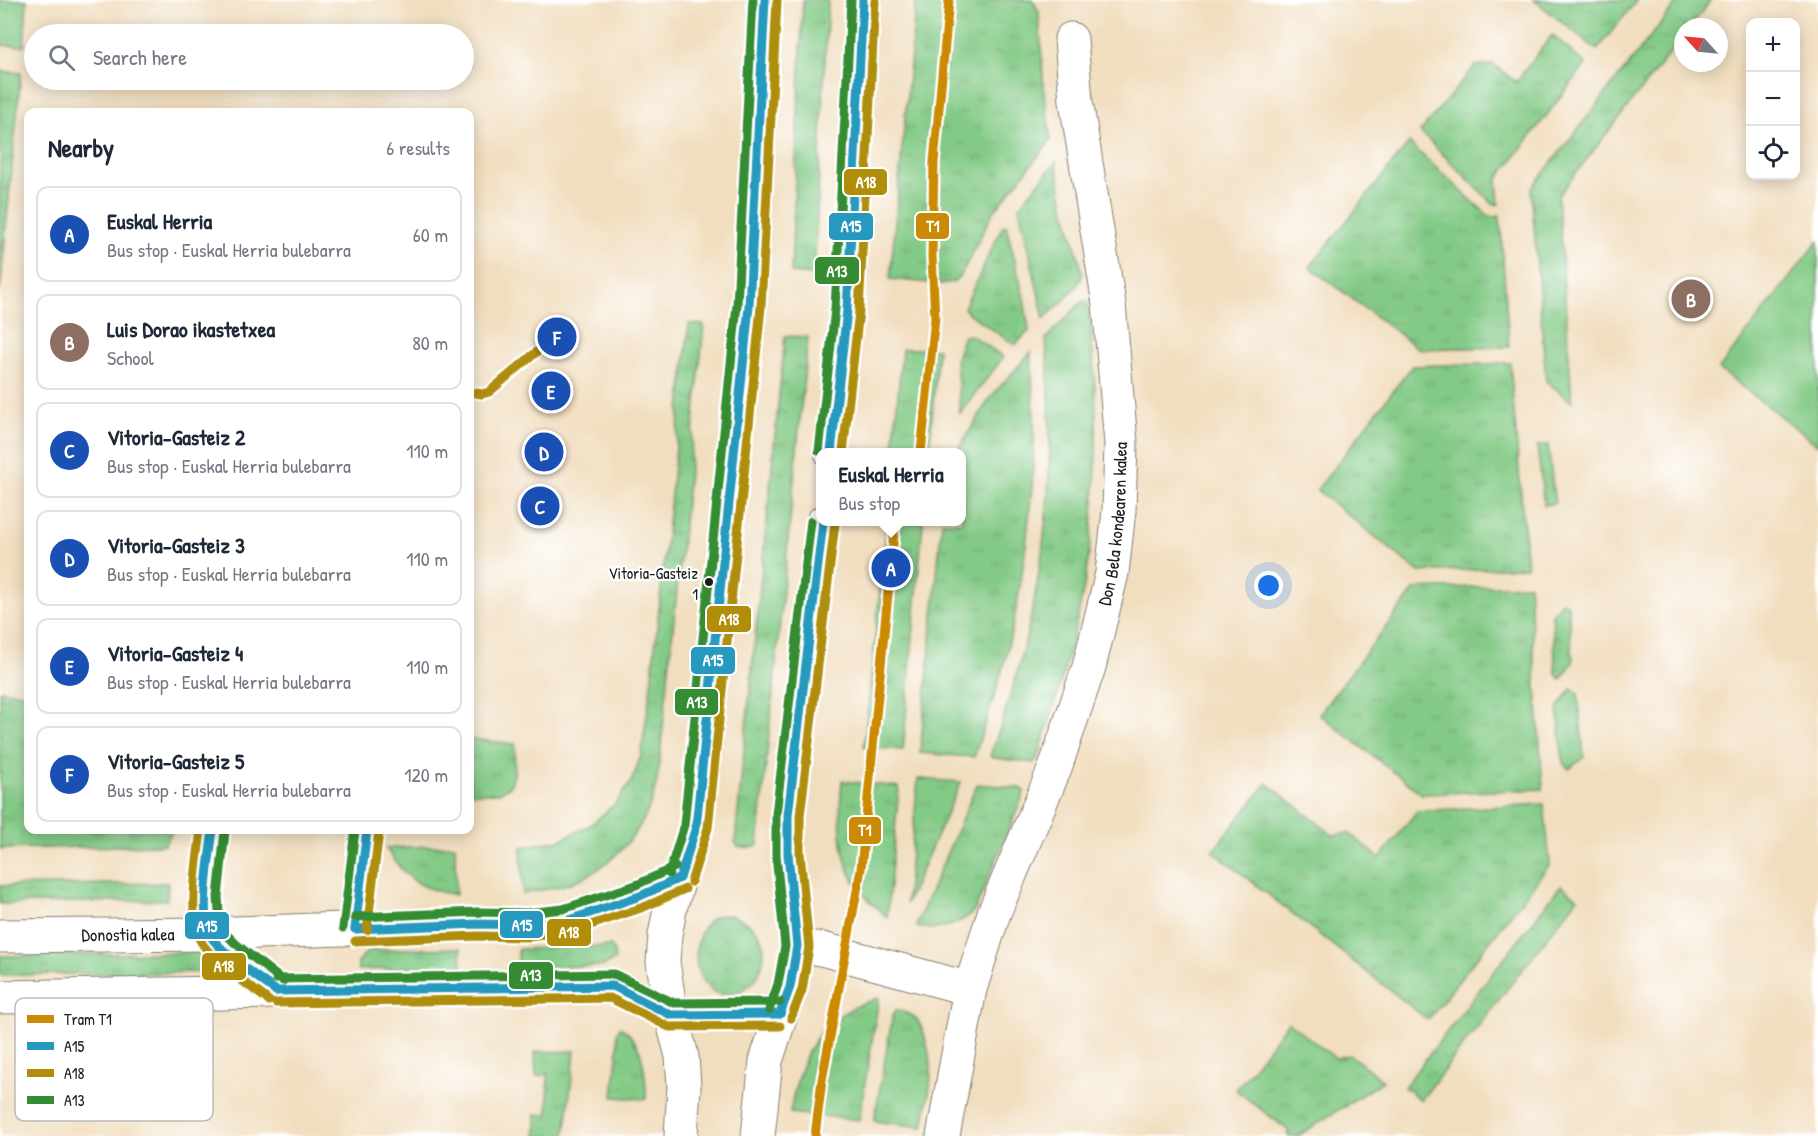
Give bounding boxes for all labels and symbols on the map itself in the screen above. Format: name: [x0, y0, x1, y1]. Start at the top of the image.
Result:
north arrow: [1674, 18, 1728, 72]
line badge: A18: [843, 168, 888, 196]
text: A18: [856, 171, 876, 193]
line badge: A15: [828, 212, 874, 241]
line badge: T1: [915, 212, 950, 240]
text: A15: [841, 215, 861, 237]
text: T1: [925, 215, 940, 237]
line badge: A13: [814, 256, 860, 285]
text: A13: [827, 260, 847, 282]
pin: B: [1672, 276, 1710, 322]
pin: F: [538, 314, 576, 360]
pin: E: [532, 368, 570, 414]
pin: D: [524, 430, 564, 474]
street label: Don Bela kondearen kalea: [1092, 442, 1133, 608]
pin: C: [520, 484, 560, 528]
pin: A: [872, 546, 910, 590]
place label: Vitoria-Gasteiz 1: [609, 562, 698, 605]
your location: [1254, 571, 1283, 600]
marker: Vitoria-Gasteiz 1: [703, 576, 715, 588]
line badge: A18: [706, 605, 752, 633]
text: A18: [719, 608, 739, 630]
line badge: A15: [690, 646, 736, 675]
text: A15: [703, 649, 723, 671]
line badge: A13: [674, 688, 719, 716]
text: A13: [687, 691, 707, 713]
line badge: T1: [848, 816, 882, 845]
text: T1: [857, 819, 872, 841]
line badge: A15: [499, 910, 544, 939]
line badge: A15: [184, 911, 230, 940]
text: A15: [512, 914, 532, 936]
text: A15: [197, 915, 217, 937]
line badge: A18: [546, 918, 592, 947]
street label: Donostia kalea: [81, 921, 175, 947]
text: A18: [559, 921, 579, 943]
line badge: A18: [201, 952, 247, 981]
text: A18: [214, 955, 234, 977]
line badge: A13: [508, 961, 554, 990]
text: A13: [521, 964, 541, 986]
legend: [15, 998, 213, 1121]
text: Tram T1: [64, 1008, 112, 1030]
text: A15: [64, 1035, 85, 1057]
text: A18: [64, 1062, 85, 1084]
text: A13: [64, 1089, 85, 1111]

